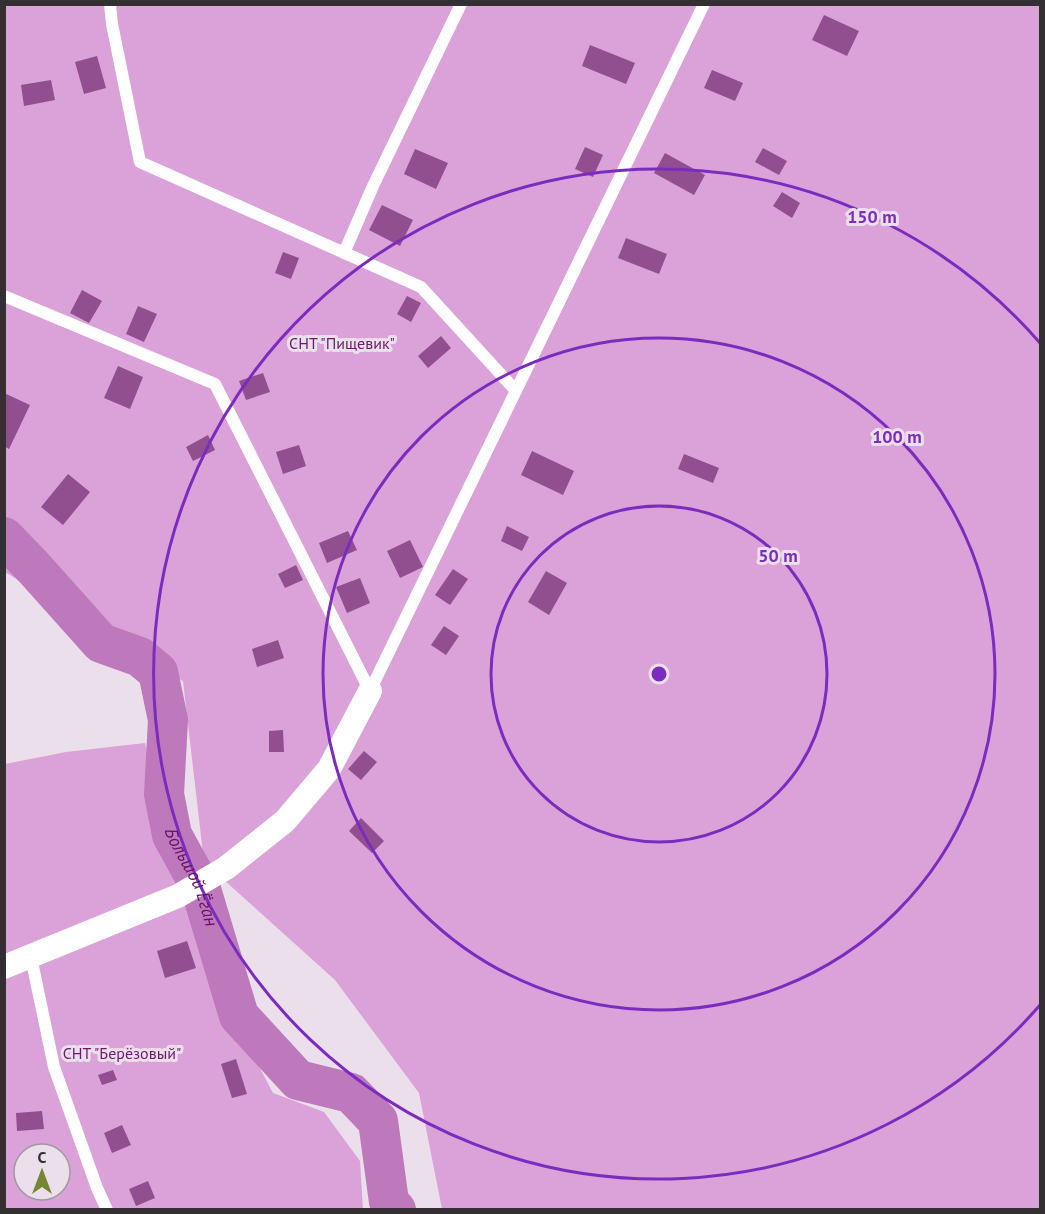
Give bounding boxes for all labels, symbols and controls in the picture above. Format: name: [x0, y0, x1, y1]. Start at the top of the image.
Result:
text: 150 m: [847, 205, 897, 228]
park label: СНТ "Пищевик": [289, 333, 395, 353]
text: 100 m: [872, 425, 922, 448]
text: 50 m: [758, 544, 798, 567]
centre of rings: [649, 664, 669, 684]
water label: Большой Ёган: [160, 826, 224, 929]
park label: СНТ "Берёзовый": [63, 1043, 181, 1063]
north arrow: [12, 1142, 72, 1202]
text: С: [38, 1147, 47, 1167]

